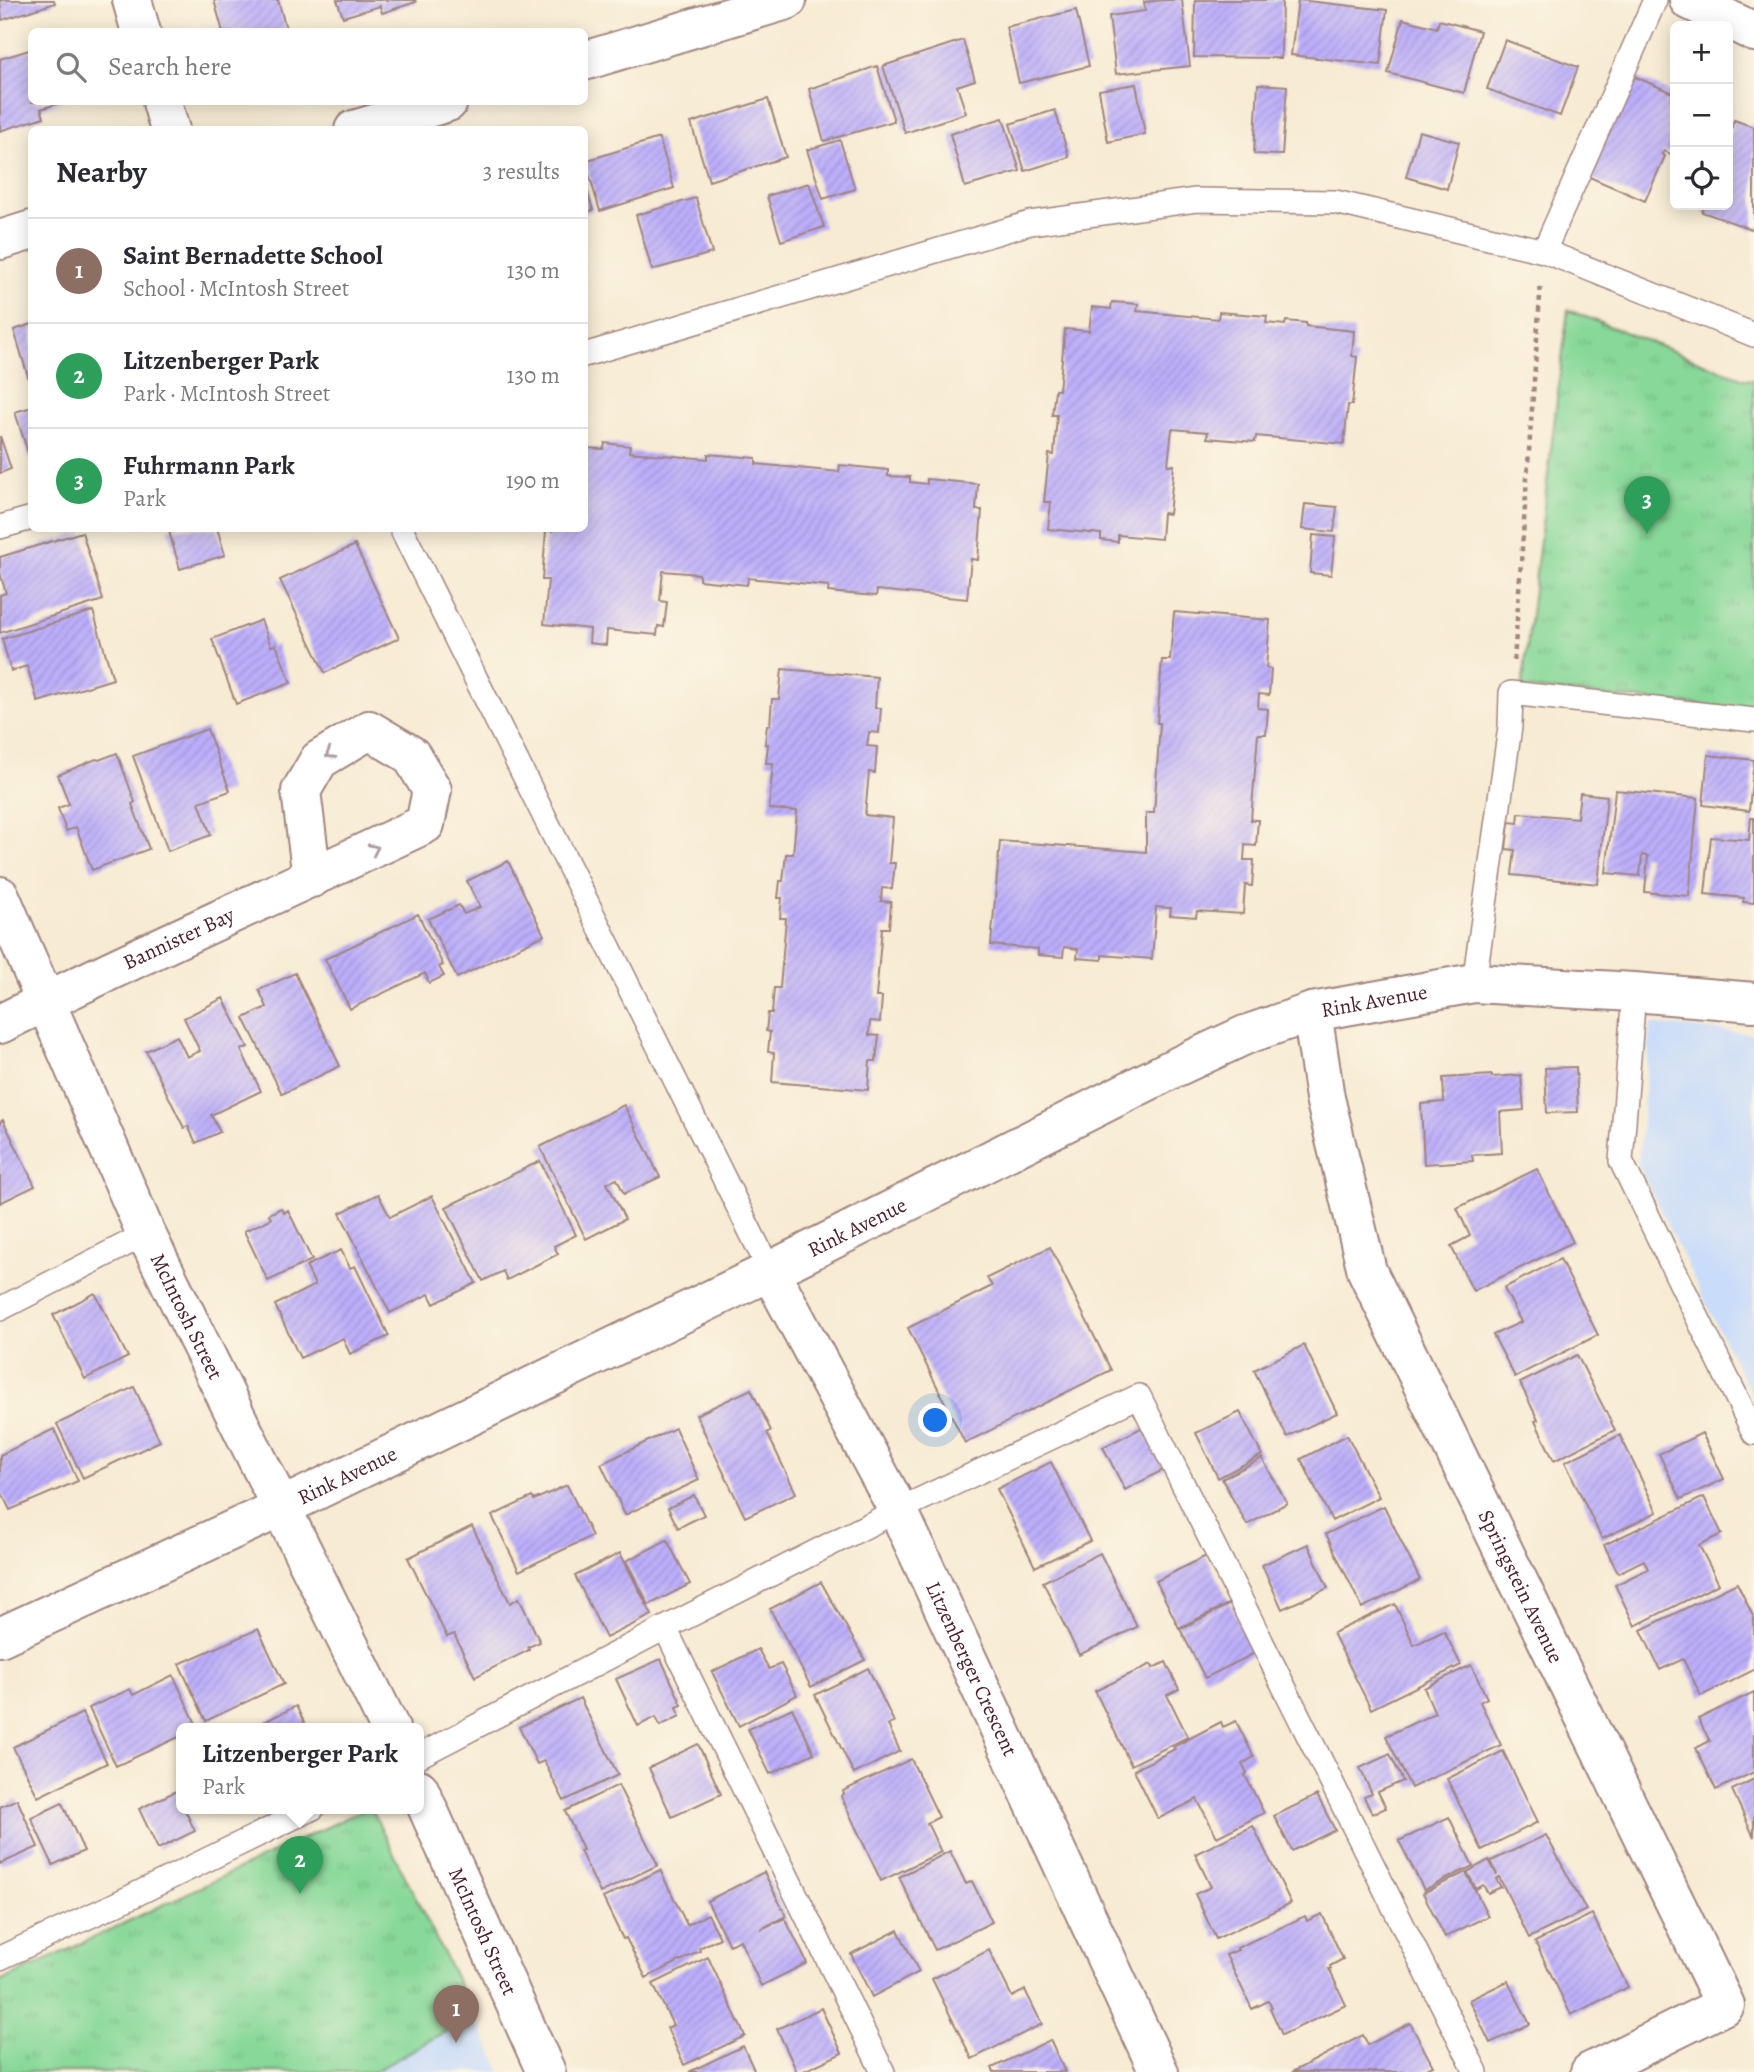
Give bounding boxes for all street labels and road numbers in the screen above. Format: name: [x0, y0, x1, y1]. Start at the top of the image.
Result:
street label: Bannister Bay: [118, 900, 239, 976]
street label: Rink Avenue: [1319, 978, 1429, 1024]
street label: Rink Avenue: [803, 1191, 911, 1264]
street label: McIntosh Street: [144, 1248, 230, 1384]
street label: Rink Avenue: [293, 1439, 402, 1511]
street label: Springstein Avenue: [1472, 1505, 1570, 1668]
street label: Litzenberger Crescent: [919, 1577, 1024, 1760]
street label: McIntosh Street: [442, 1863, 524, 2000]

